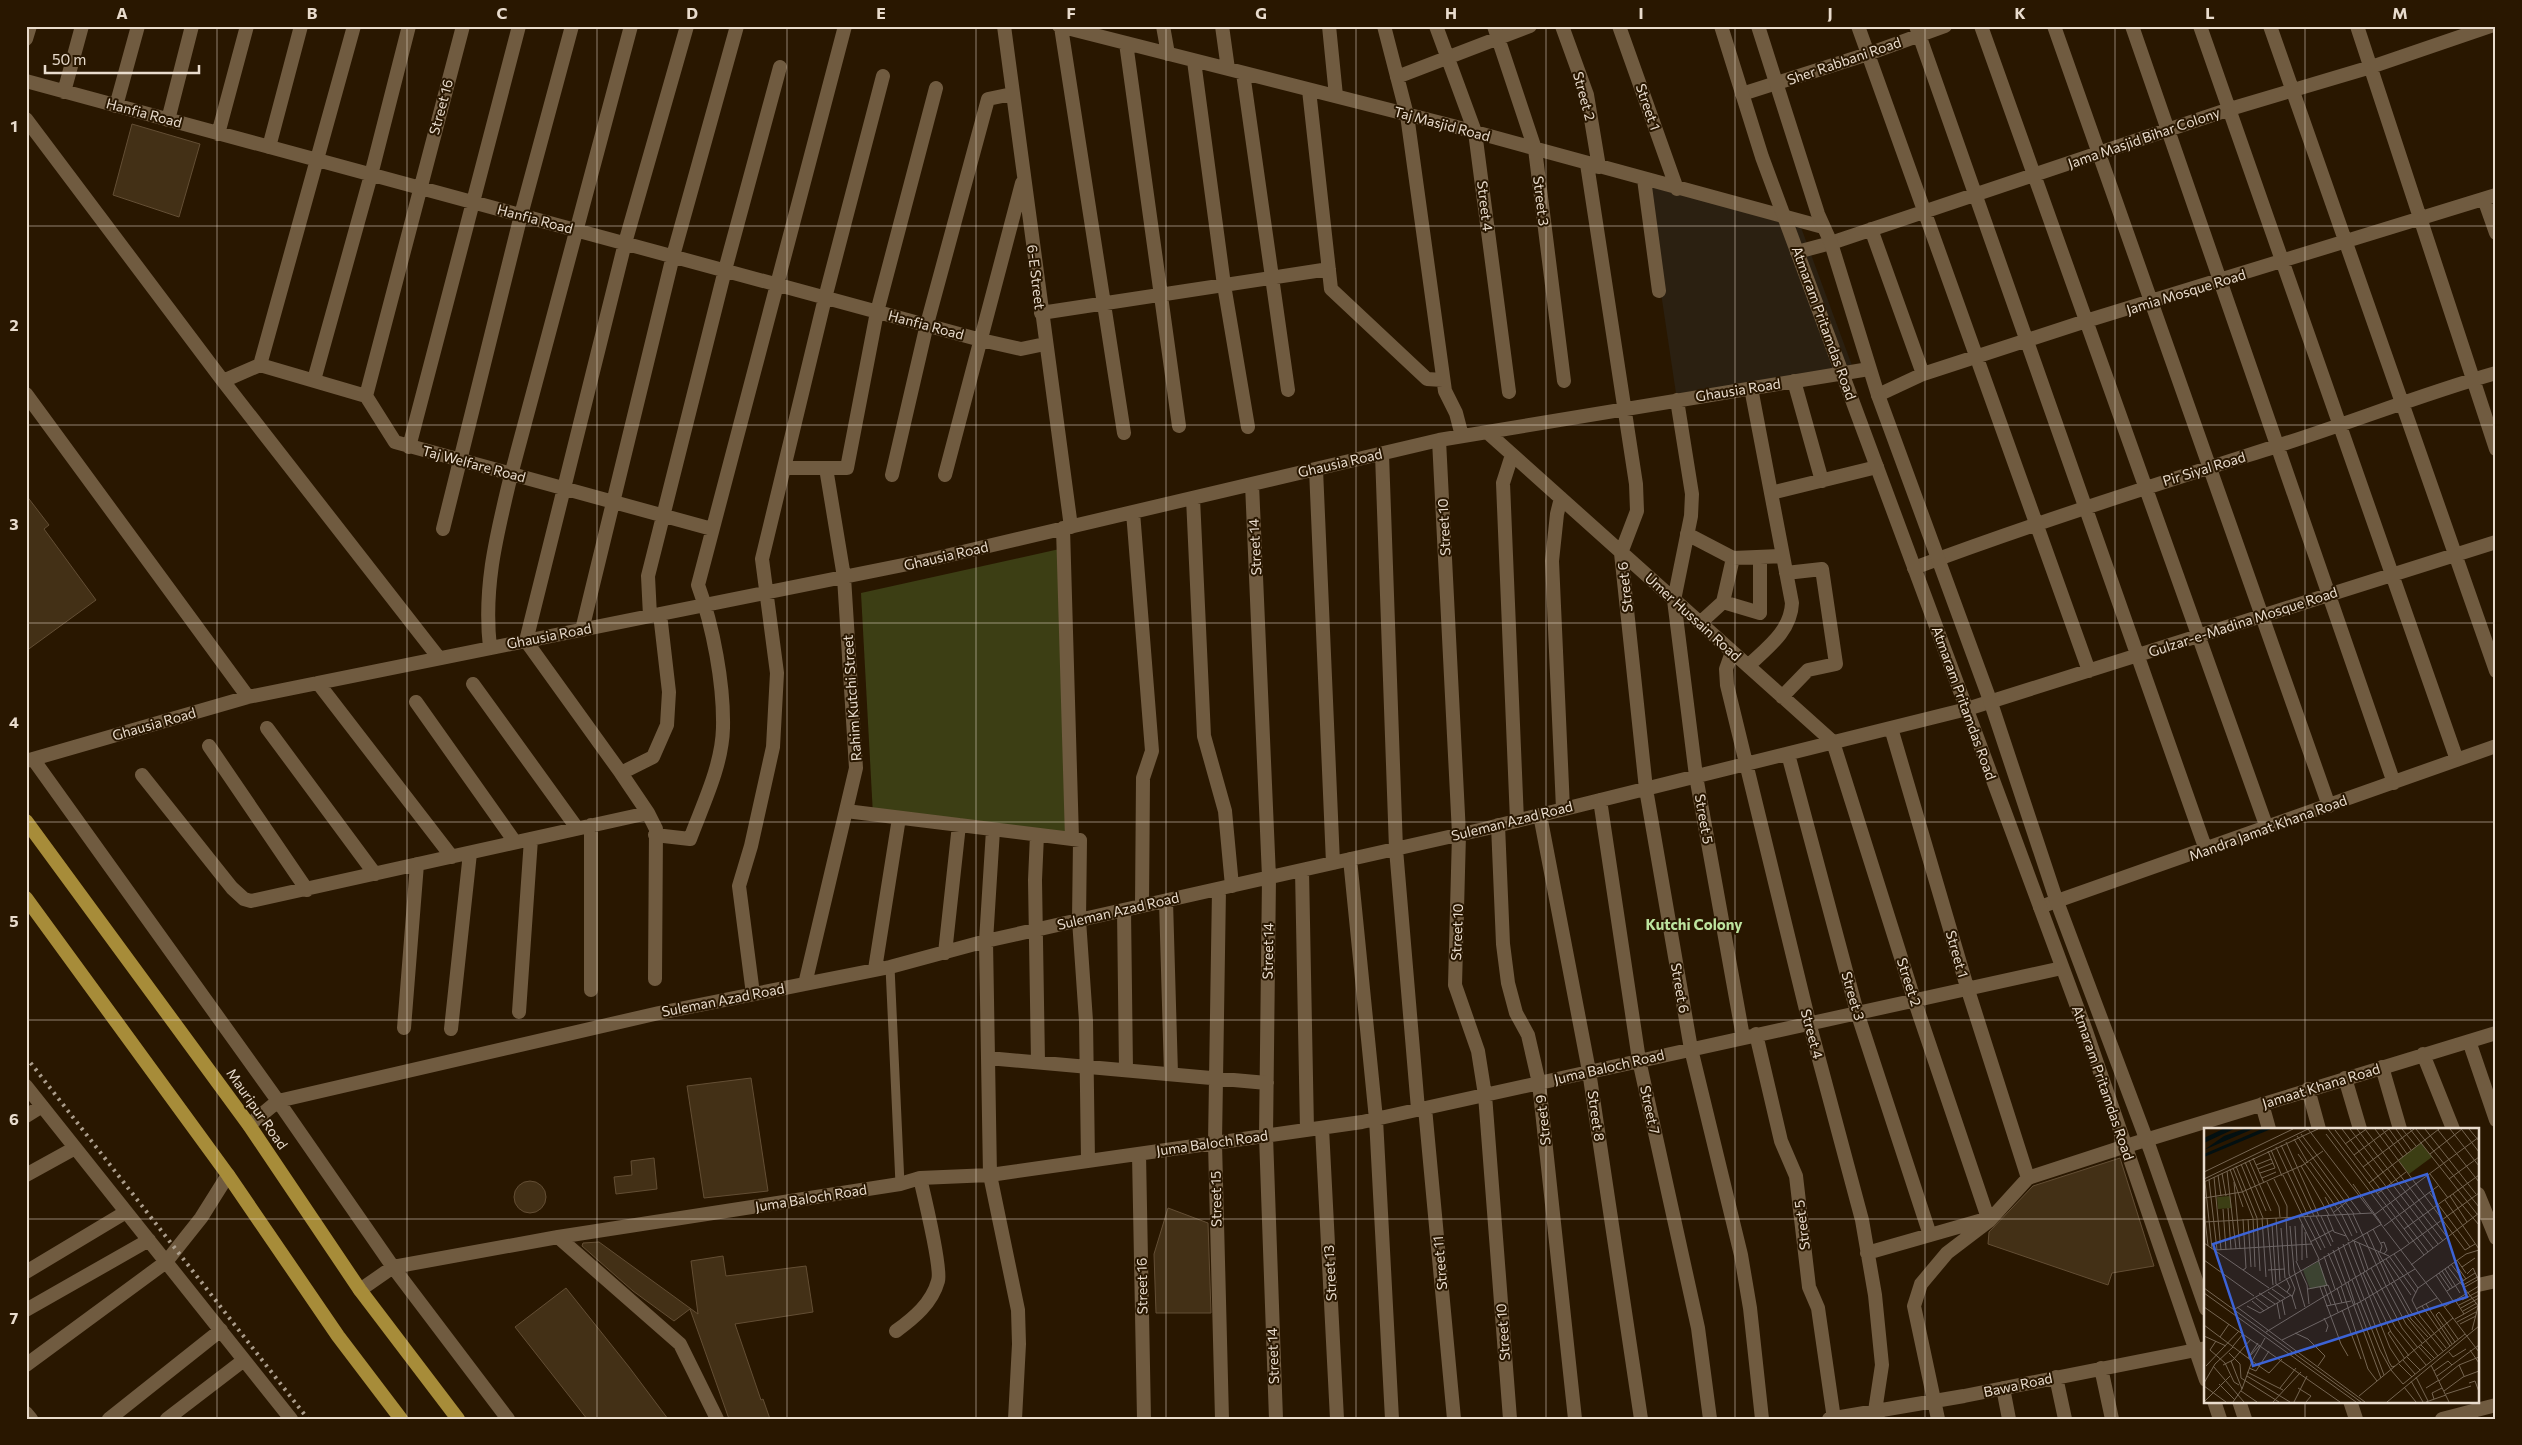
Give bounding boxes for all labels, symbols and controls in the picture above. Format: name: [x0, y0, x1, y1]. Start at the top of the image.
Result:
text: A: [116, 3, 128, 22]
text: B: [307, 3, 318, 22]
text: C: [497, 3, 508, 22]
text: D: [686, 3, 698, 22]
text: E: [876, 3, 886, 22]
text: F: [1066, 3, 1076, 22]
text: G: [1255, 3, 1267, 22]
text: H: [1445, 3, 1457, 22]
text: I: [1638, 3, 1644, 22]
text: J: [1827, 3, 1833, 22]
text: K: [2014, 3, 2026, 22]
text: L: [2205, 3, 2215, 22]
text: M: [2392, 3, 2408, 22]
street label: Sher Rabbani Road: [1785, 33, 1903, 88]
scale bar: [45, 42, 199, 74]
text: 50 m: [52, 50, 86, 68]
street label: Street 2: [1570, 70, 1599, 122]
street label: Street 16: [425, 77, 456, 136]
street label: Street 1: [1633, 81, 1664, 132]
street label: Hanfia Road: [104, 94, 184, 131]
street label: Taj Masjid Road: [1392, 103, 1492, 145]
street label: Jama Masjid Bihar Colony: [2066, 103, 2222, 172]
text: 1: [10, 116, 18, 135]
street label: Street 3: [1530, 175, 1553, 227]
street label: Street 4: [1474, 180, 1497, 233]
street label: Hanfia Road: [495, 200, 575, 237]
street label: 6-E Street: [1024, 244, 1049, 310]
street label: Atmaram Pritamdas Road: [1789, 244, 1860, 402]
street label: Jamia Mosque Road: [2124, 265, 2248, 318]
street label: Hanfia Road: [886, 306, 966, 343]
text: 2: [9, 315, 19, 334]
street label: Ghausia Road: [1694, 374, 1782, 405]
street label: Taj Welfare Road: [421, 442, 528, 485]
street label: Ghausia Road: [1296, 445, 1384, 480]
street label: Pir Siyal Road: [2160, 448, 2247, 489]
street label: Street 10: [1434, 498, 1453, 556]
text: 3: [9, 514, 19, 533]
street label: Street 14: [1244, 518, 1264, 576]
street label: Ghausia Road: [902, 538, 990, 573]
street label: Street 6: [1613, 561, 1636, 613]
street label: Umer Hussain Road: [1642, 569, 1745, 664]
street label: Gulzar-e-Madina Mosque Road: [2146, 583, 2339, 660]
street label: Ghausia Road: [505, 619, 593, 652]
street label: Atmaram Pritamdas Road: [1929, 624, 2000, 782]
street label: Rahim Kutchi Street: [839, 634, 864, 762]
street label: Ghausia Road: [110, 703, 198, 744]
text: 4: [9, 712, 19, 731]
street label: Mandra Jamat Khana Road: [2186, 791, 2349, 864]
street label: Street 5: [1692, 793, 1717, 845]
street label: Suleman Azad Road: [1449, 797, 1574, 844]
street label: Suleman Azad Road: [1055, 888, 1181, 933]
street label: Street 10: [1447, 903, 1466, 961]
text: 5: [9, 911, 19, 930]
district label: Kutchi Colony: [1645, 915, 1743, 933]
street label: Street 14: [1259, 922, 1277, 979]
street label: Street 1: [1943, 928, 1972, 979]
street label: Street 2: [1894, 955, 1925, 1008]
street label: Street 6: [1668, 961, 1693, 1014]
street label: Street 3: [1838, 969, 1869, 1022]
street label: Suleman Azad Road: [660, 979, 786, 1020]
street label: Atmaram Pritamdas Road: [2069, 1003, 2138, 1162]
street label: Street 4: [1798, 1007, 1827, 1061]
street label: Juma Baloch Road: [1552, 1046, 1666, 1087]
street label: Jamaat Khana Road: [2260, 1060, 2382, 1112]
street label: Mauripur Road: [223, 1065, 292, 1152]
street label: Street 7: [1637, 1084, 1664, 1136]
street label: Street 8: [1585, 1090, 1608, 1142]
street label: Street 9: [1531, 1094, 1554, 1146]
text: 6: [9, 1109, 19, 1128]
street label: Juma Baloch Road: [1155, 1126, 1269, 1159]
inset map: [2204, 1128, 2480, 1402]
street label: Street 15: [1207, 1171, 1224, 1227]
street label: Juma Baloch Road: [754, 1180, 868, 1215]
street label: Street 5: [1790, 1199, 1813, 1251]
street label: Street 11: [1429, 1235, 1450, 1291]
street label: Street 13: [1320, 1245, 1339, 1302]
street label: Street 16: [1133, 1257, 1150, 1315]
street label: Street 10: [1492, 1303, 1513, 1361]
text: 7: [10, 1308, 19, 1327]
street label: Street 14: [1263, 1327, 1282, 1385]
street label: Bawa Road: [1982, 1369, 2054, 1400]

